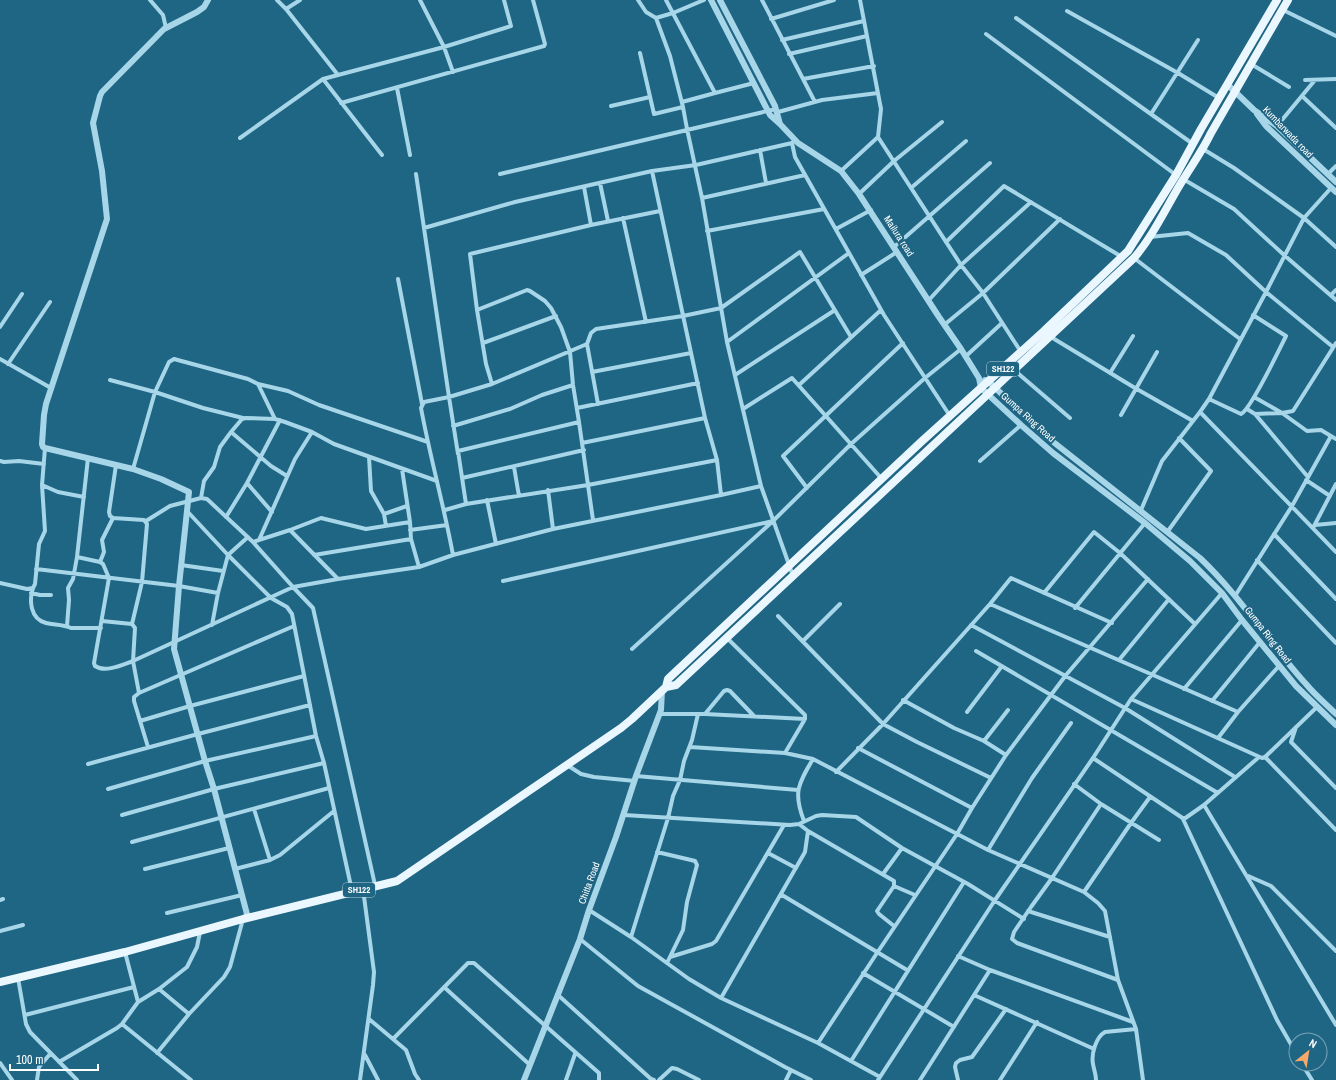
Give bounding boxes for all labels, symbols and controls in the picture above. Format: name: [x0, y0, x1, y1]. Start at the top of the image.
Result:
street label: Kumbarwada road: [1260, 103, 1316, 161]
street label: Mailura road: [881, 213, 917, 259]
road number: SH122: [987, 362, 1019, 376]
street label: Gumpa Ring Road: [998, 389, 1058, 445]
street label: Gumpa Ring Road: [1242, 604, 1294, 666]
street label: Chitta Road: [575, 860, 603, 906]
road number: SH122: [343, 883, 375, 897]
north arrow: [1288, 1032, 1328, 1072]
text: N: [1307, 1036, 1319, 1051]
scale bar: [10, 1046, 98, 1072]
text: 100 m: [16, 1052, 43, 1068]

